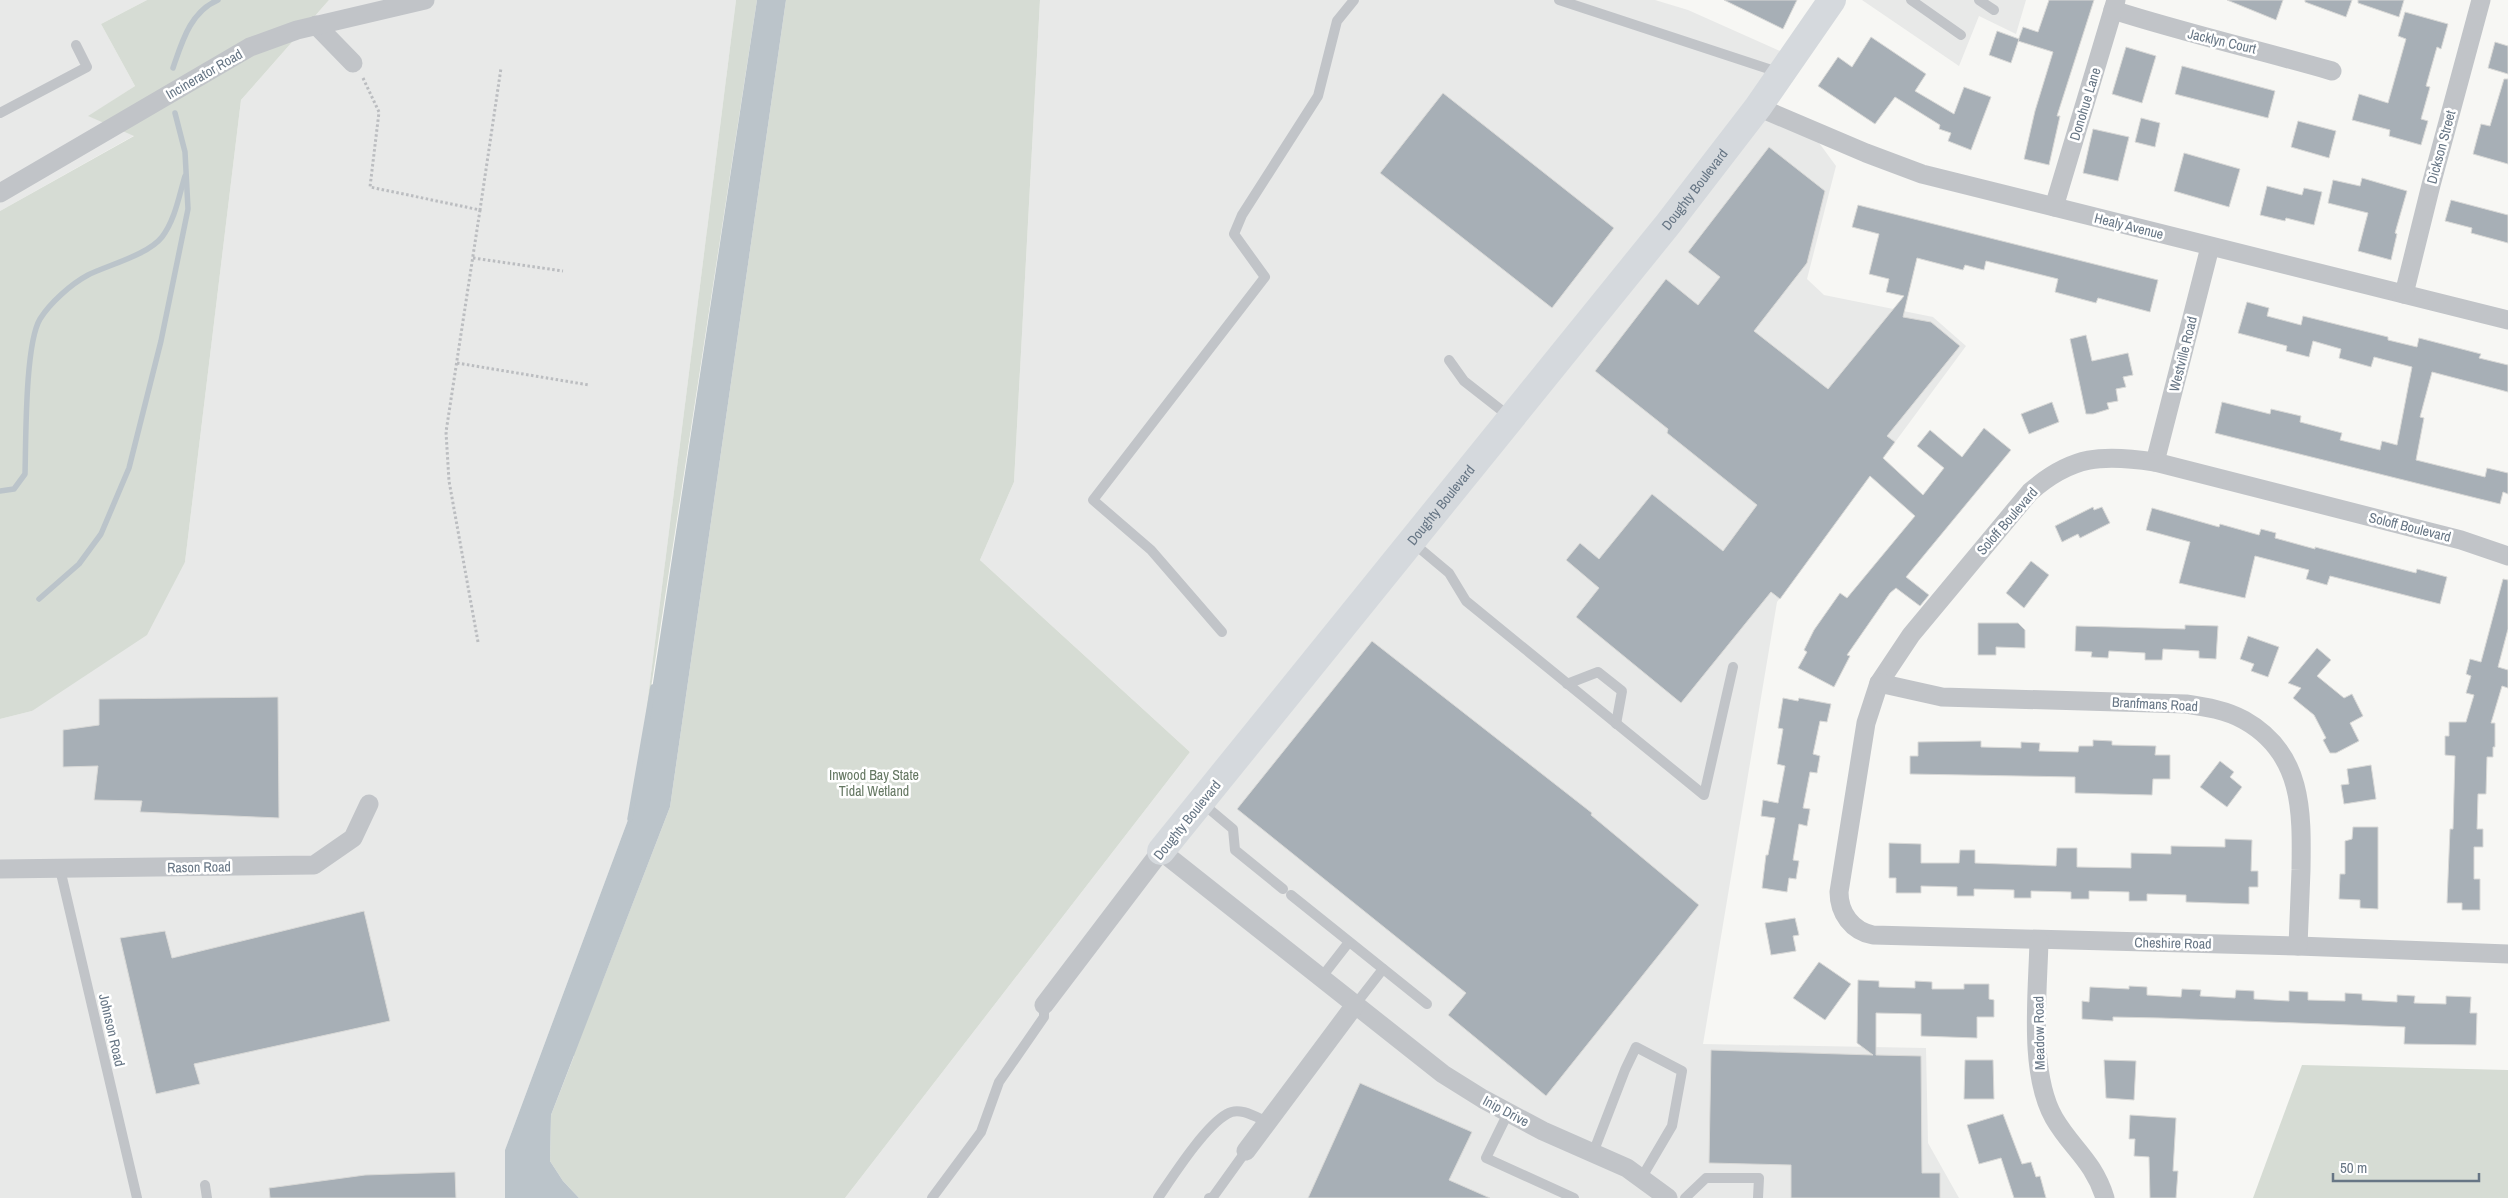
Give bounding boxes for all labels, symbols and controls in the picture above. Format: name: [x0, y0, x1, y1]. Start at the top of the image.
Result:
street label: Jacklyn Court: [2186, 24, 2258, 58]
street label: Incinerator Road: [162, 45, 246, 103]
street label: Donohue Lane: [2065, 65, 2105, 143]
street label: Dickson Street: [2423, 108, 2459, 186]
street label: Doughty Boulevard: [1658, 145, 1732, 234]
street label: Healy Avenue: [2093, 209, 2165, 243]
street label: Westville Road: [2165, 314, 2201, 394]
street label: Doughty Boulevard: [1403, 461, 1479, 549]
street label: Soloff Boulevard: [1973, 483, 2041, 559]
street label: Soloff Boulevard: [2367, 508, 2453, 546]
street label: Branfmans Road: [2112, 693, 2198, 715]
park label: Inwood Bay State Tidal Wetland: [829, 766, 919, 800]
street label: Doughty Boulevard: [1149, 776, 1225, 864]
street label: Rason Road: [167, 857, 231, 877]
street label: Cheshire Road: [2134, 933, 2212, 953]
street label: Johnson Road: [95, 992, 129, 1068]
street label: Meadow Road: [2029, 996, 2049, 1070]
street label: Inip Drive: [1480, 1091, 1532, 1131]
scale bar: [2333, 1150, 2479, 1182]
text: 50 m: [2340, 1157, 2367, 1178]

